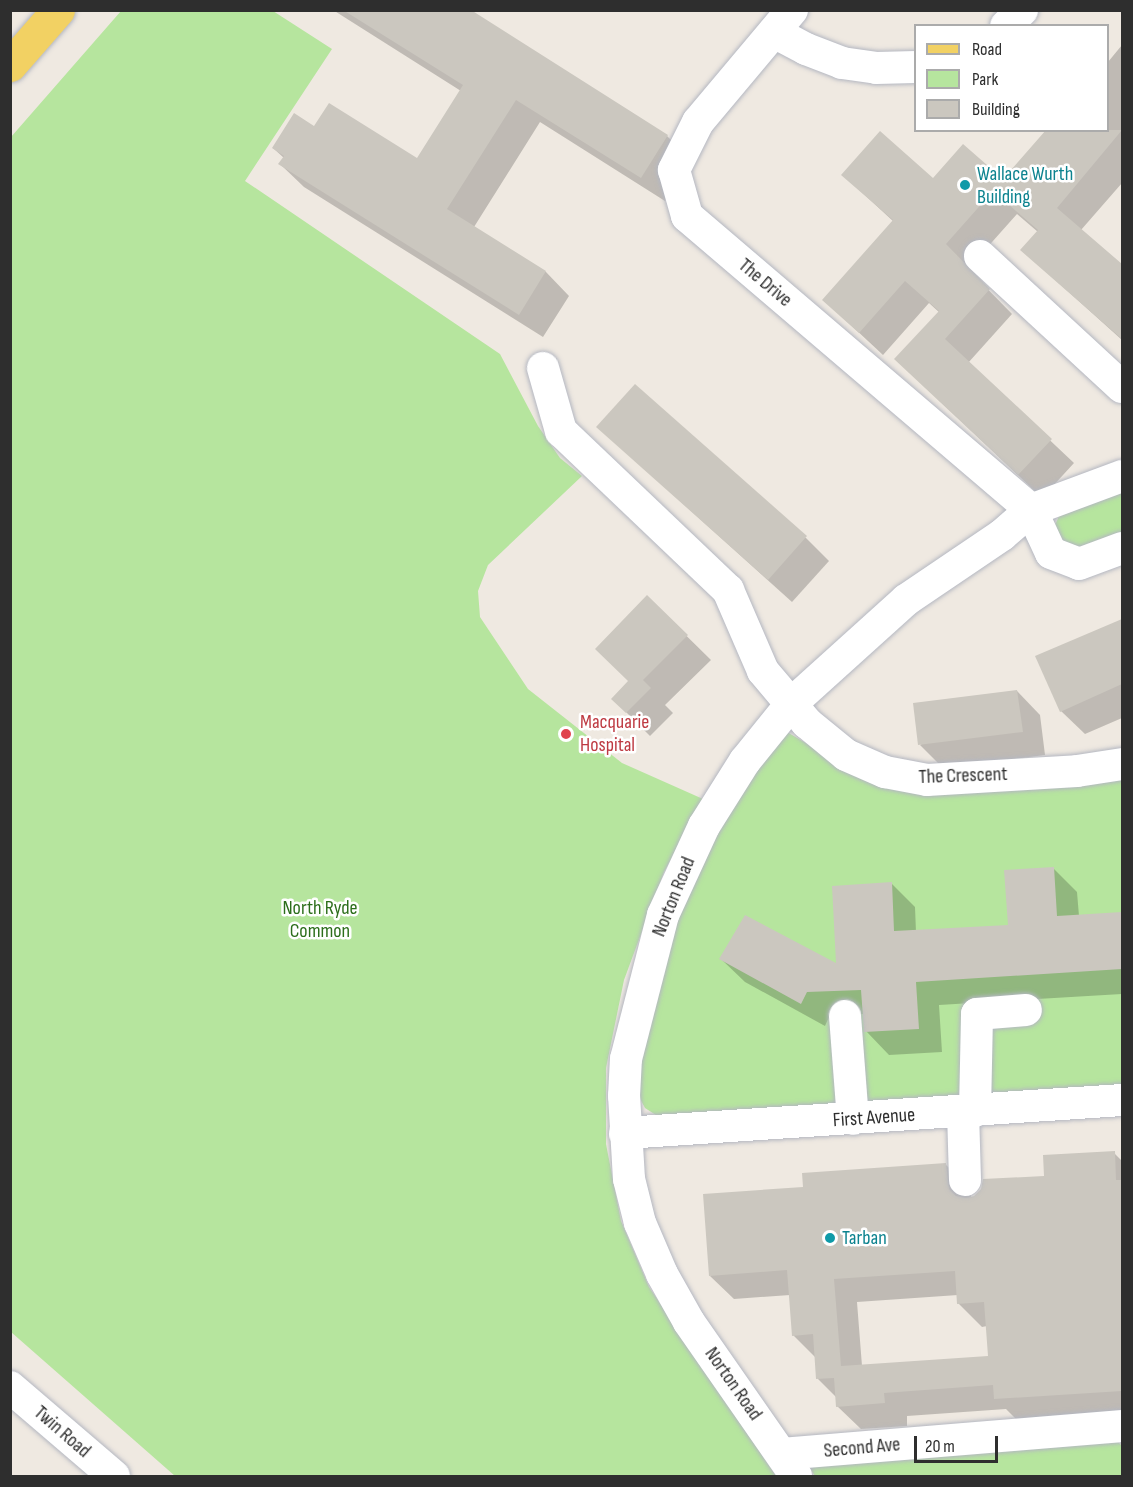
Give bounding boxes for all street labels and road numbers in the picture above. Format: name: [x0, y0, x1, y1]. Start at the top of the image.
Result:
street label: The Drive: [733, 254, 797, 312]
street label: The Crescent: [918, 762, 1008, 790]
street label: Norton Road: [647, 854, 701, 940]
street label: First Avenue: [832, 1103, 916, 1133]
street label: Norton Road: [699, 1343, 767, 1425]
street label: Twin Road: [29, 1401, 95, 1463]
street label: Second Ave: [823, 1433, 901, 1463]

